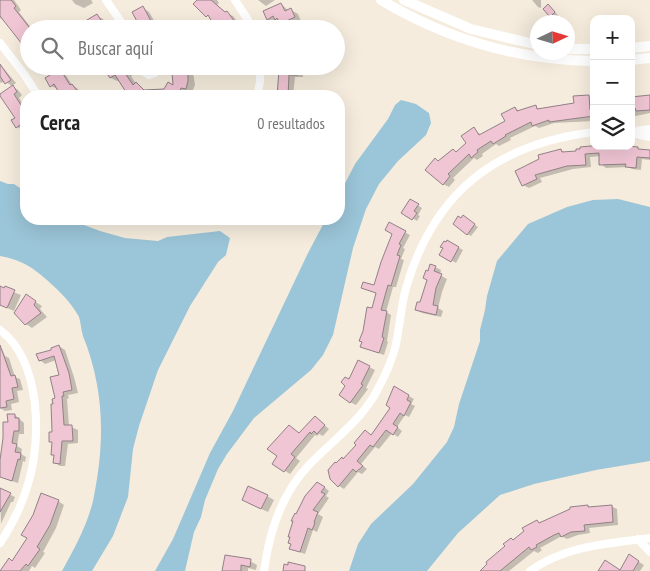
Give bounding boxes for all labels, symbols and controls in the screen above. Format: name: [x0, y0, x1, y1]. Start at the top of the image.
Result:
north arrow: [530, 15, 575, 60]
map controls: [590, 15, 635, 150]
button: +: [590, 15, 635, 60]
search box: [20, 20, 345, 75]
icon: search: [38, 34, 66, 62]
text: Buscar aquí: [78, 36, 153, 60]
button: −: [590, 60, 635, 105]
button: layers: [590, 105, 635, 150]
text: Cerca: [40, 109, 80, 136]
text: 0 resultados: [257, 113, 325, 133]

